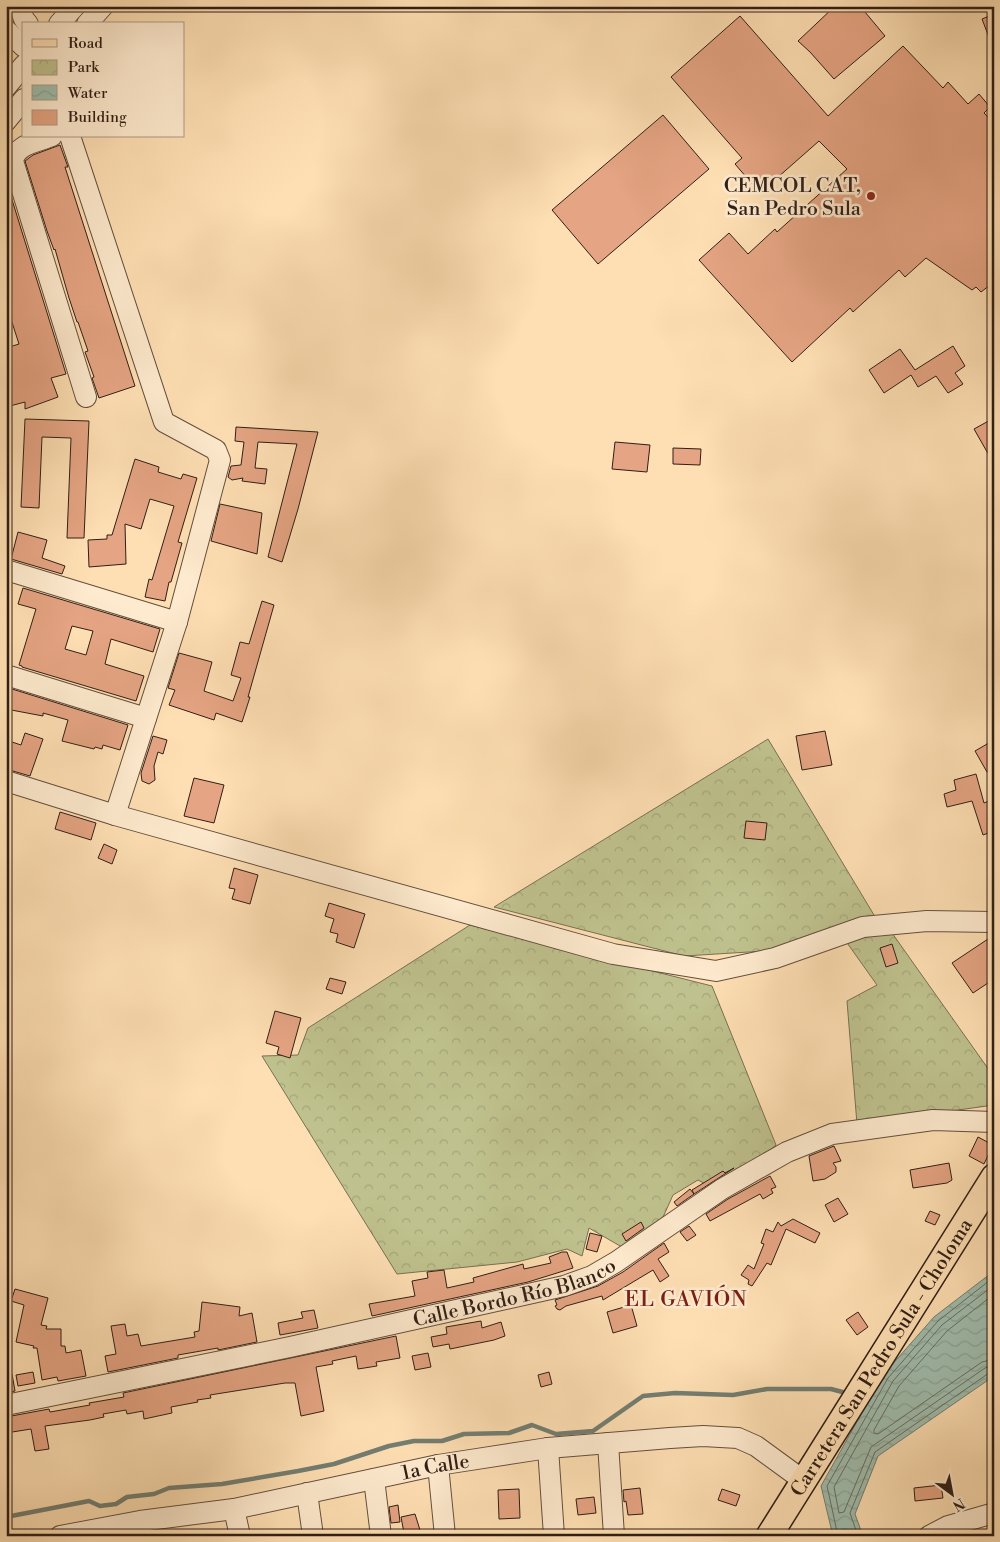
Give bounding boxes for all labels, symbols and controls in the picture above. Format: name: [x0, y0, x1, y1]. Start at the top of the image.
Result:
legend: [22, 22, 185, 138]
text: Road: [68, 34, 103, 53]
text: Park: [68, 58, 100, 77]
text: Water: [67, 84, 108, 103]
text: Building: [67, 108, 127, 127]
place label: CEMCOL CAT, San Pedro Sula: [724, 174, 862, 222]
marker: CEMCOL CAT, San Pedro Sula: [865, 190, 877, 202]
street label: Carretera San Pedro Sula - Choloma: [786, 1214, 979, 1502]
street label: Calle Bordo Río Blanco: [411, 1254, 621, 1333]
district label: EL GAVIÓN: [624, 1284, 748, 1313]
street label: 1a Calle: [399, 1449, 471, 1487]
north arrow: [928, 1470, 978, 1520]
text: N: [949, 1494, 968, 1515]

